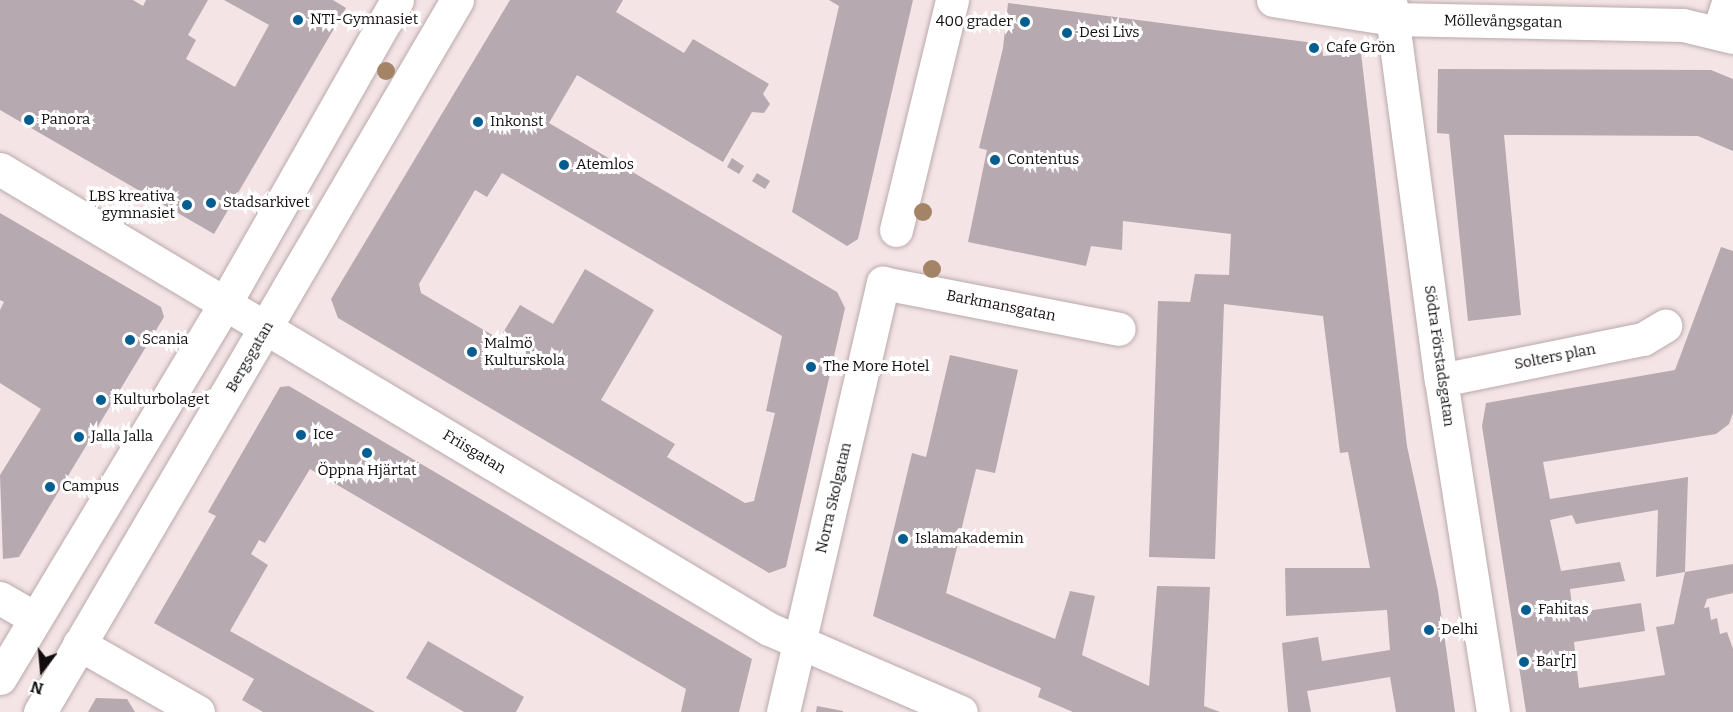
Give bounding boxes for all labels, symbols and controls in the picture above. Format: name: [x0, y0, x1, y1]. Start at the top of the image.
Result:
place label: NTI-Gymnasiet: [310, 11, 418, 29]
street label: Möllevångsgatan: [1444, 12, 1562, 32]
marker: NTI-Gymnasiet: [291, 13, 305, 27]
place label: 400 grader: [936, 13, 1013, 31]
marker: 400 grader: [1018, 15, 1032, 29]
place label: Desi Livs: [1079, 24, 1139, 42]
marker: Desi Livs: [1060, 26, 1074, 40]
place label: Cafe Grön: [1326, 39, 1395, 57]
marker: Cafe Grön: [1307, 41, 1321, 55]
place label: Panora: [41, 111, 90, 129]
marker: Panora: [22, 113, 36, 127]
place label: Inkonst: [490, 113, 543, 131]
marker: Inkonst: [471, 115, 485, 129]
place label: Contentus: [1007, 151, 1079, 169]
marker: Contentus: [988, 153, 1002, 167]
place label: Atemlos: [576, 156, 634, 174]
marker: Atemlos: [557, 158, 571, 172]
place label: LBS kreativa gymnasiet: [89, 187, 175, 222]
place label: Stadsarkivet: [223, 194, 310, 212]
marker: Stadsarkivet: [204, 196, 218, 210]
marker: LBS kreativa gymnasiet: [180, 198, 194, 212]
street label: Södra Förstadsgatan: [1420, 284, 1458, 428]
street label: Barkmansgatan: [945, 287, 1057, 325]
street label: Bergsgatan: [222, 318, 278, 396]
place label: Scania: [142, 331, 188, 349]
marker: Scania: [123, 333, 137, 347]
place label: Malmö Kulturskola: [484, 334, 565, 369]
street label: Solters plan: [1513, 340, 1597, 374]
marker: Malmö Kulturskola: [465, 345, 479, 359]
place label: The More Hotel: [823, 358, 929, 376]
marker: The More Hotel: [804, 360, 818, 374]
place label: Kulturbolaget: [113, 391, 209, 409]
marker: Kulturbolaget: [94, 393, 108, 407]
place label: Ice: [313, 426, 334, 444]
street label: Friisgatan: [439, 426, 509, 478]
place label: Jalla Jalla: [91, 428, 153, 446]
marker: Ice: [294, 428, 308, 442]
marker: Jalla Jalla: [72, 430, 86, 444]
street label: Norra Skolgatan: [812, 441, 856, 555]
marker: Öppna Hjärtat: [360, 446, 374, 460]
place label: Öppna Hjärtat: [317, 462, 417, 480]
place label: Campus: [62, 478, 119, 496]
marker: Campus: [43, 480, 57, 494]
place label: Islamakademin: [915, 530, 1024, 548]
marker: Islamakademin: [896, 532, 910, 546]
place label: Fahitas: [1538, 601, 1589, 619]
marker: Fahitas: [1519, 603, 1533, 617]
place label: Delhi: [1441, 621, 1478, 639]
marker: Delhi: [1422, 623, 1436, 637]
north arrow: [12, 640, 72, 700]
place label: Bar[r]: [1536, 653, 1577, 671]
marker: Bar[r]: [1517, 655, 1531, 669]
text: N: [28, 677, 45, 699]

